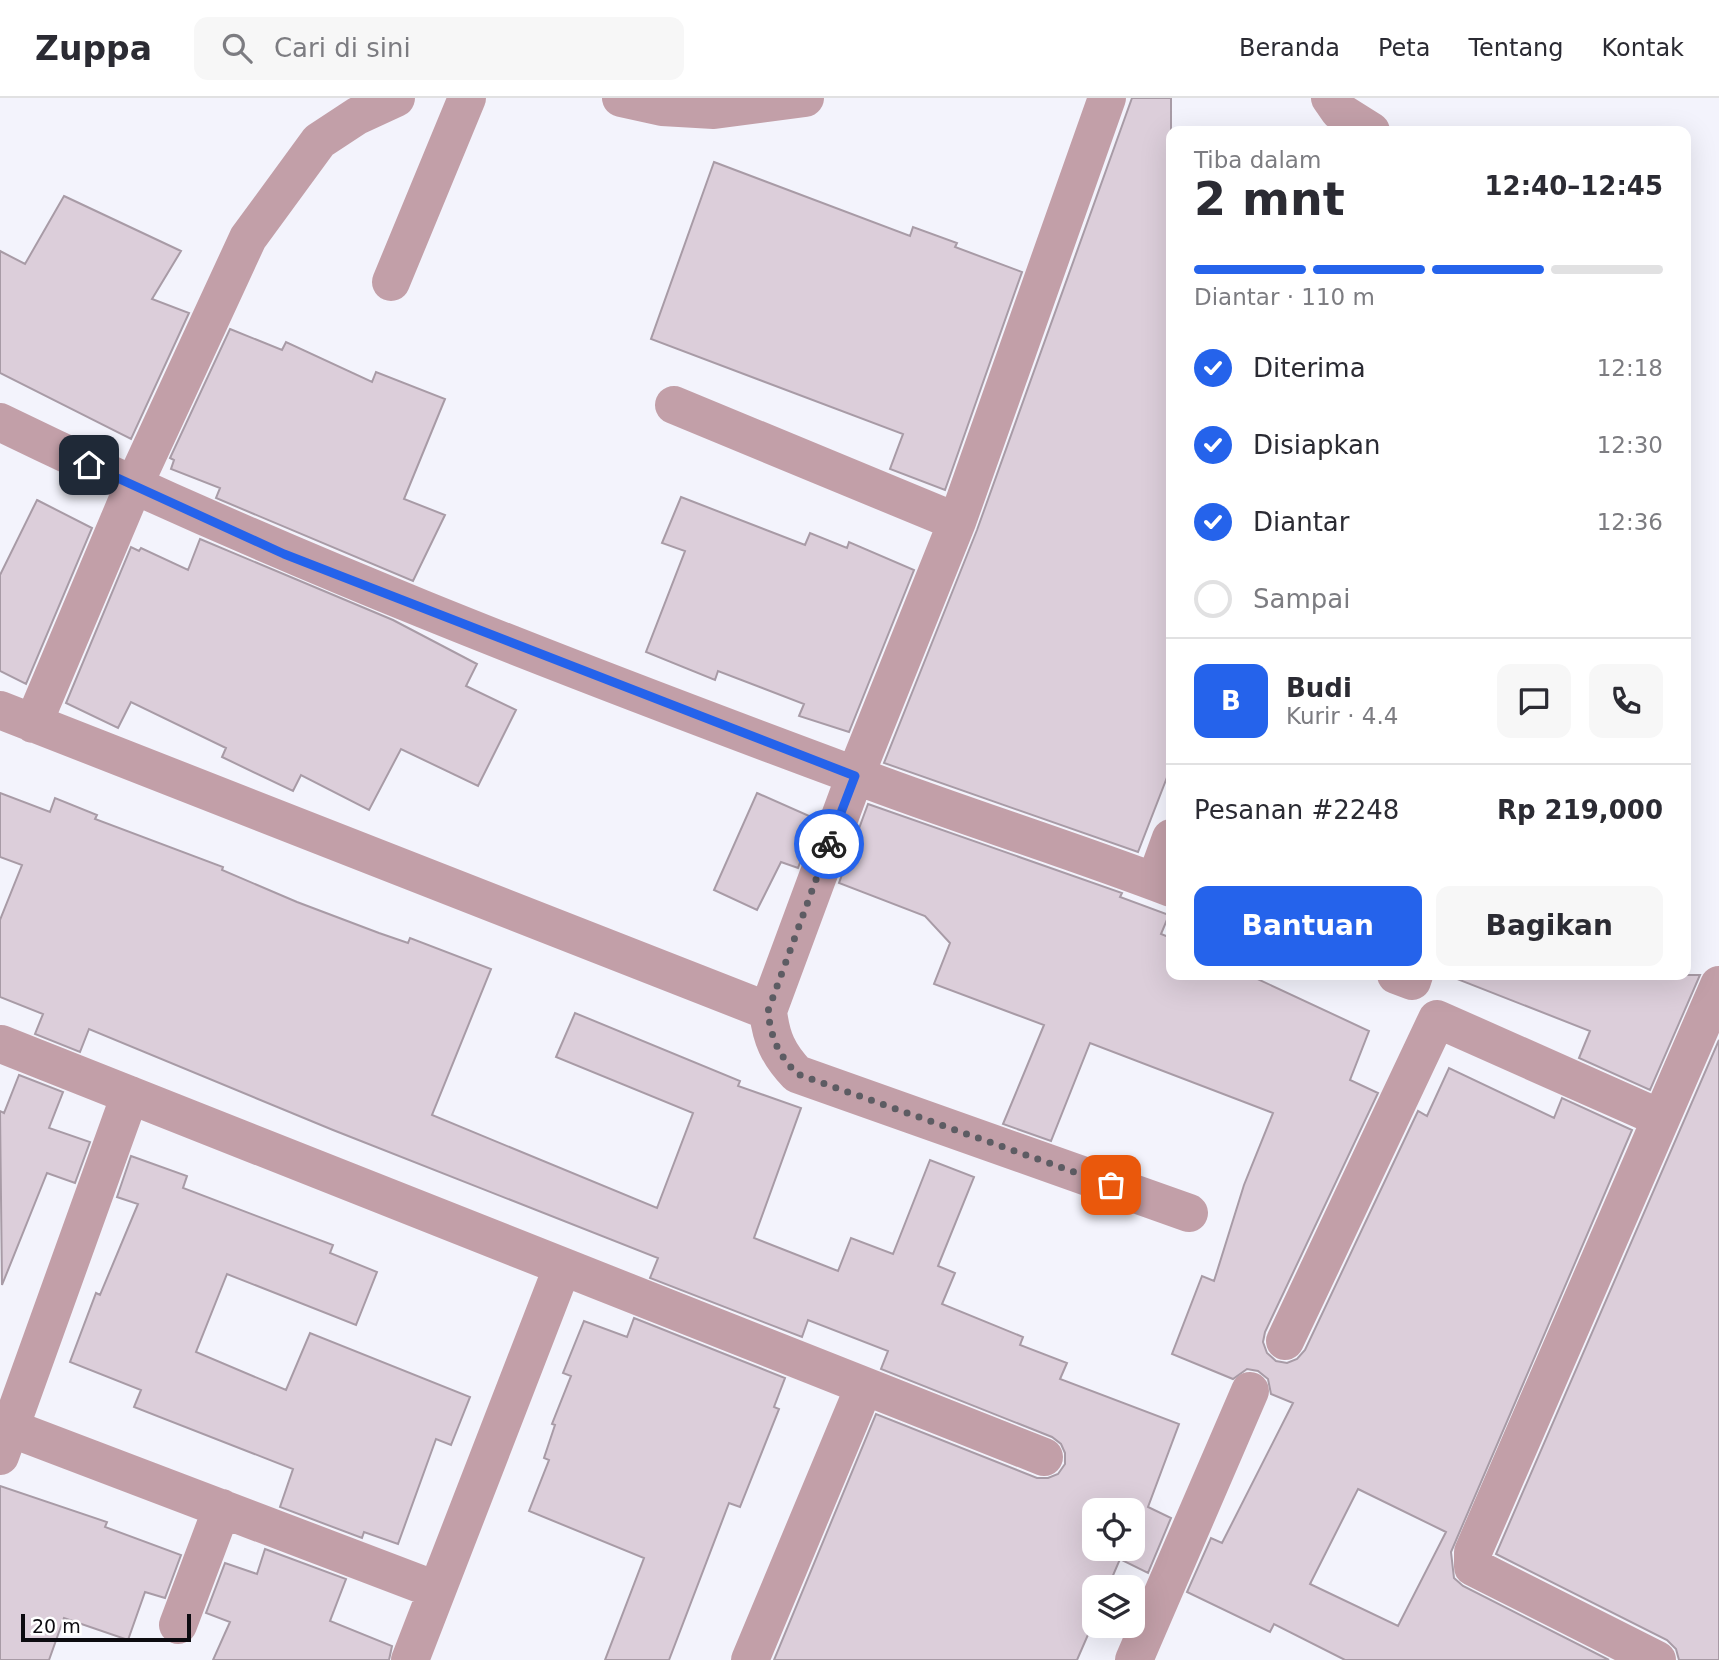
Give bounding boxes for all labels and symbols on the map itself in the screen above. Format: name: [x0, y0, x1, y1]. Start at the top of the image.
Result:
pin: [59, 435, 119, 495]
courier: [794, 809, 864, 879]
pin: [1081, 1155, 1141, 1215]
scale bar: [21, 1611, 191, 1643]

